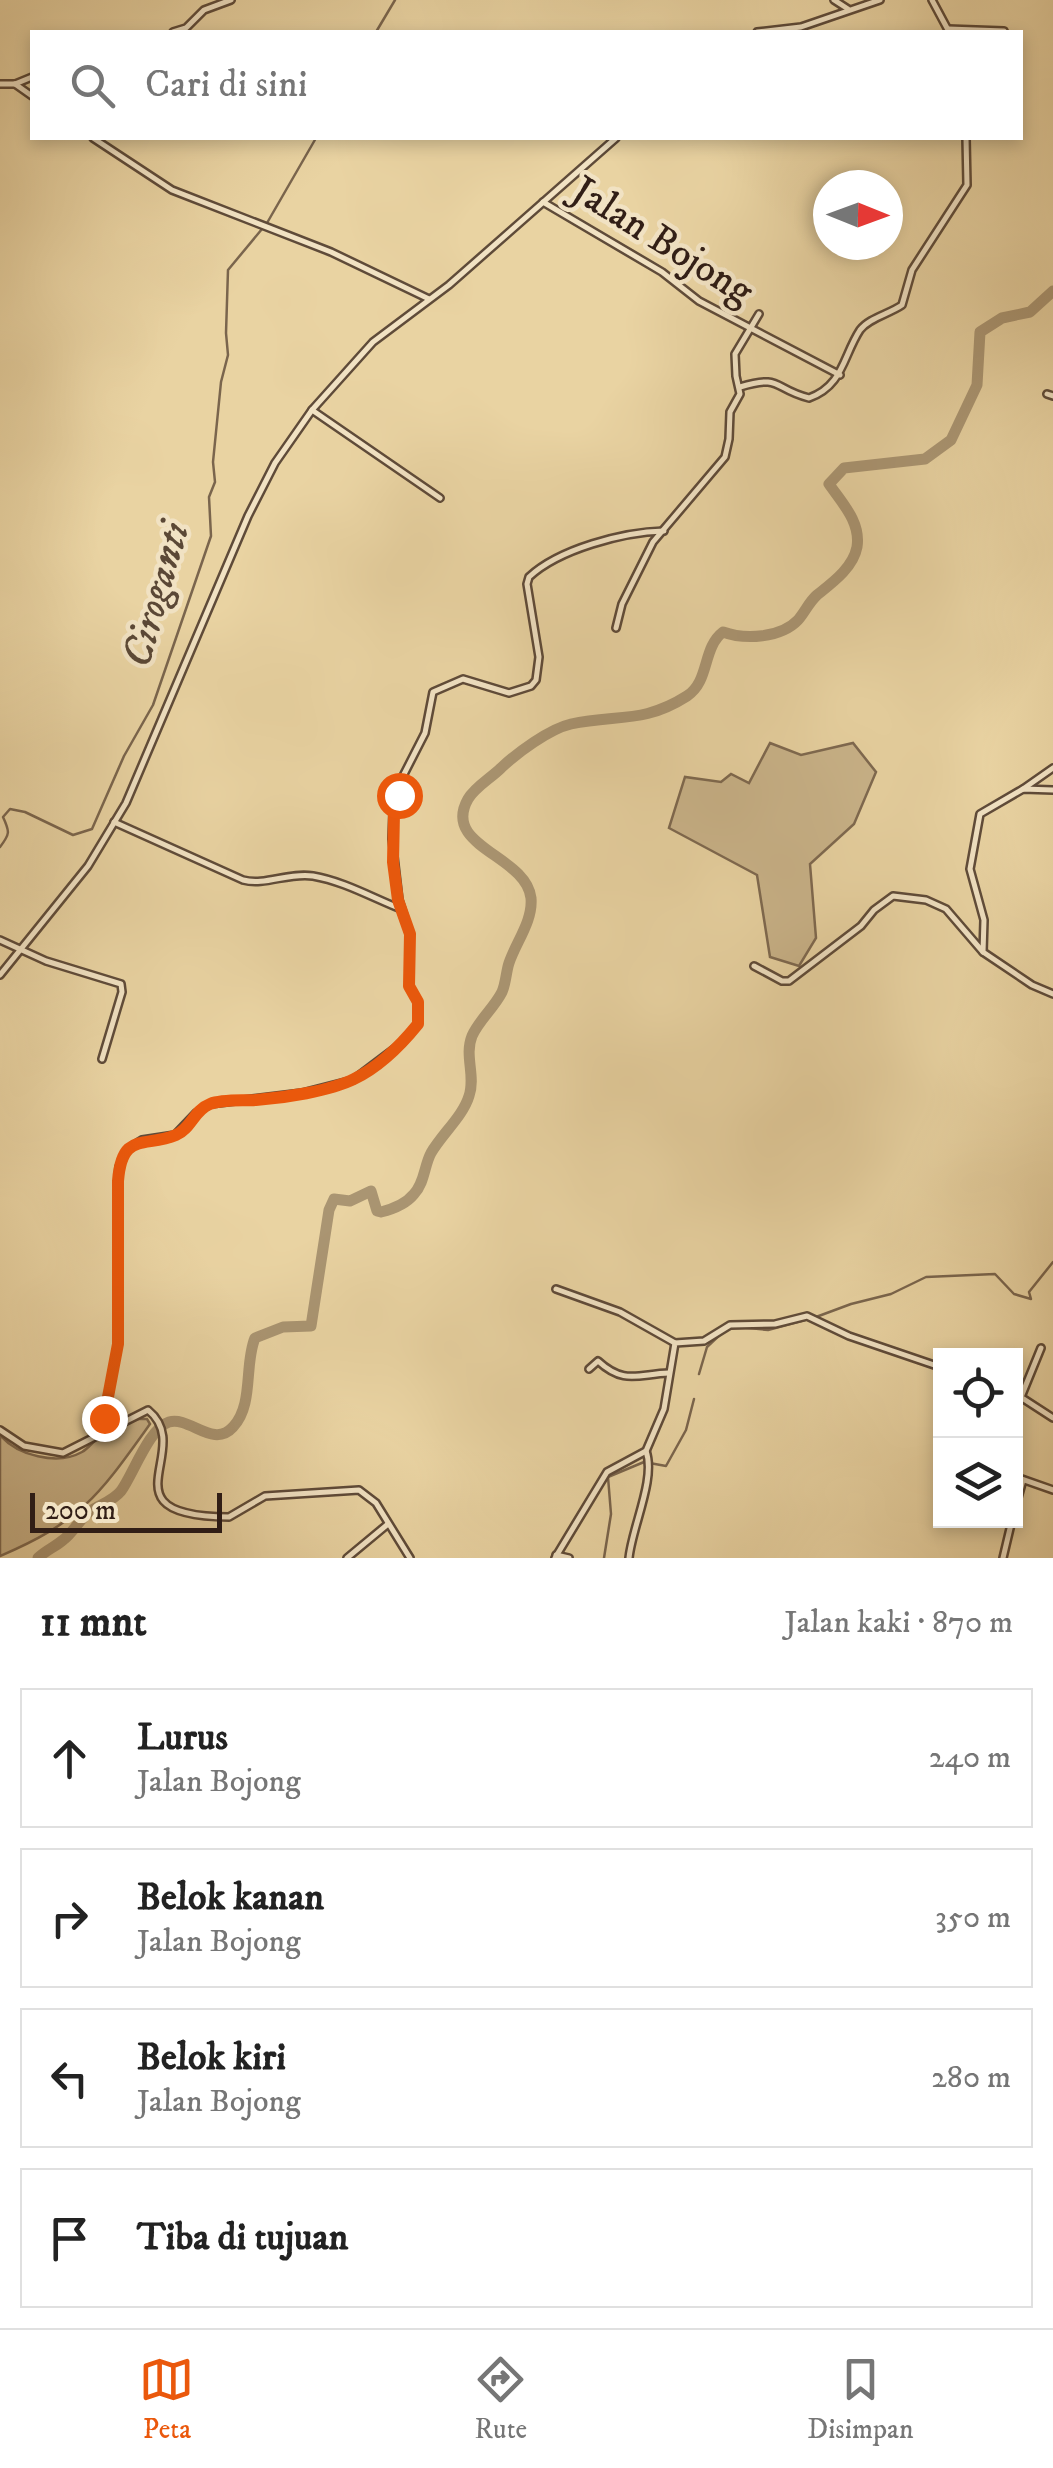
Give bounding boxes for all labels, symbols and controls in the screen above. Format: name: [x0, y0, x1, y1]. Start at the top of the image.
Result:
search box: [30, 30, 1023, 140]
icon: search: [65, 58, 120, 113]
text: Cari di sini: [145, 61, 308, 109]
street label: Jalan Bojong: [559, 164, 763, 318]
north arrow: [813, 170, 903, 260]
water label: Ciroganti: [112, 515, 203, 674]
route start: [377, 773, 423, 819]
map controls: [933, 1348, 1023, 1528]
button: locate: [933, 1348, 1023, 1438]
route end: [82, 1396, 128, 1442]
button: layers: [933, 1438, 1023, 1528]
scale bar: [30, 1488, 222, 1532]
text: 200 m: [45, 1493, 116, 1528]
text: 11 mnt: [40, 1597, 147, 1649]
text: Jalan kaki · 870 m: [785, 1603, 1013, 1643]
text: Lurus: [137, 1714, 228, 1762]
icon: ahead: [42, 1731, 97, 1786]
text: 240 m: [929, 1738, 1011, 1778]
text: Jalan Bojong: [137, 1762, 301, 1802]
text: Belok kanan: [137, 1874, 324, 1922]
icon: right: [42, 1891, 97, 1946]
text: 350 m: [935, 1898, 1011, 1938]
text: Jalan Bojong: [137, 1922, 301, 1962]
text: Belok kiri: [137, 2034, 286, 2082]
icon: left: [42, 2051, 97, 2106]
text: 280 m: [931, 2058, 1011, 2098]
text: Jalan Bojong: [137, 2082, 301, 2122]
icon: arrive: [42, 2211, 97, 2266]
text: Tiba di tujuan: [137, 2214, 348, 2262]
tab: Peta: [139, 2352, 194, 2447]
tab: Rute: [473, 2352, 528, 2447]
tab: Disimpan: [807, 2352, 914, 2447]

